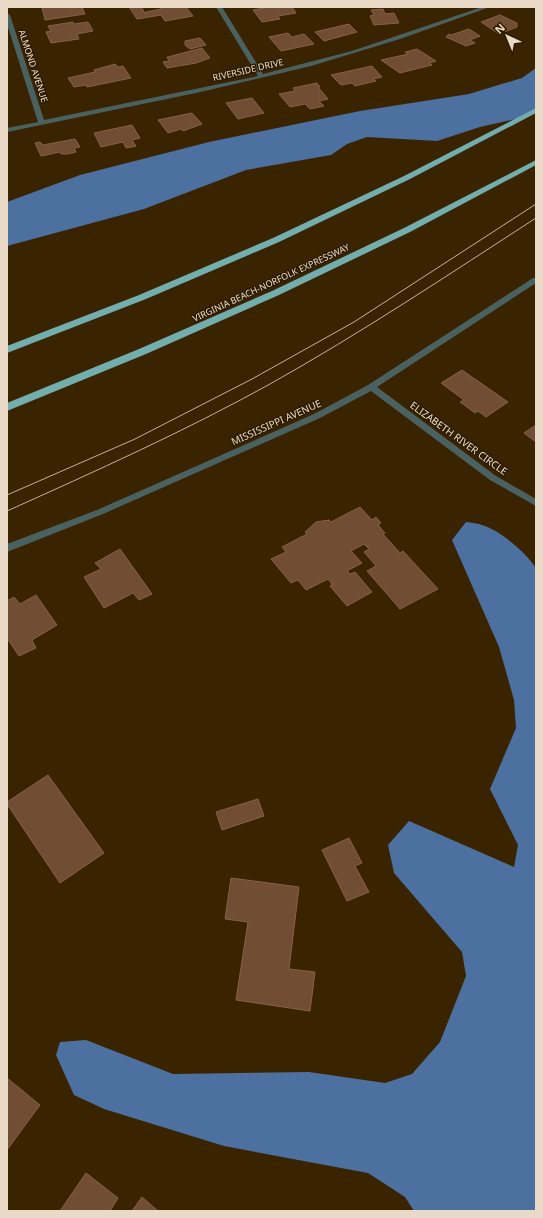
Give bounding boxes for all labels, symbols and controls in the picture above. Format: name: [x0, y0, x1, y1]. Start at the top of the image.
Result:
north arrow: [487, 16, 527, 56]
text: N: [491, 20, 508, 37]
street label: ALMOND AVENUE: [16, 28, 51, 104]
street label: RIVERSIDE DRIVE: [211, 55, 285, 84]
street label: VIRGINIA BEACH-NORFOLK EXPRESSWAY: [190, 240, 352, 325]
street label: MISSISSIPPI AVENUE: [229, 396, 323, 448]
street label: ELIZABETH RIVER CIRCLE: [408, 398, 510, 478]

